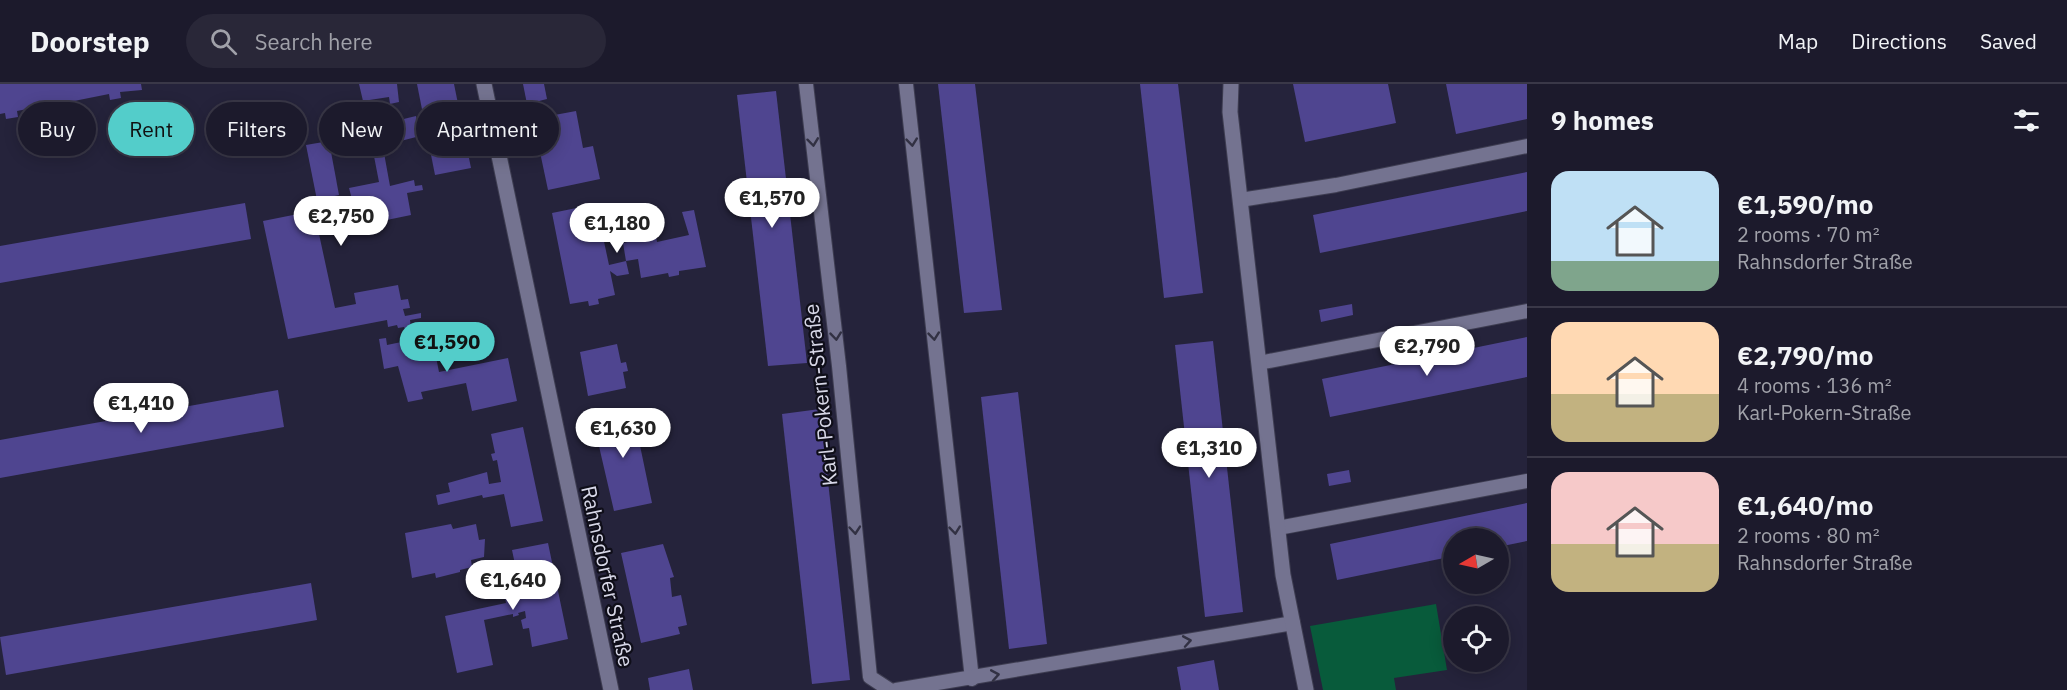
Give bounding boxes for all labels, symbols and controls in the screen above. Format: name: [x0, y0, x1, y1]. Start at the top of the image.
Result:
search box: [186, 14, 606, 68]
text: Doorstep: [30, 23, 150, 60]
icon: search: [207, 25, 240, 58]
text: Search here: [255, 27, 373, 56]
text: Map: [1778, 27, 1818, 55]
text: Directions: [1851, 27, 1947, 55]
text: Saved: [1980, 27, 2037, 55]
chip: Buy: [18, 102, 96, 156]
chip: Rent: [108, 102, 194, 156]
chip: Filters: [206, 102, 307, 156]
chip: New: [319, 102, 404, 156]
chip: Apartment: [416, 102, 559, 156]
text: 9 homes: [1551, 103, 1654, 137]
icon: filters: [2010, 104, 2043, 137]
one-way arrow: [806, 138, 819, 147]
one-way arrow: [905, 138, 918, 147]
pin: €1,570: [723, 178, 821, 229]
text: €1,570: [739, 184, 805, 211]
text: €1,590/mo: [1737, 187, 1873, 221]
icon: home: [1599, 195, 1671, 267]
pin: €2,750: [292, 196, 390, 247]
text: €2,750: [308, 202, 374, 229]
pin: €1,180: [568, 203, 666, 254]
text: €1,180: [584, 209, 650, 236]
text: 2 rooms · 70 m²: [1737, 221, 1880, 248]
text: Rahnsdorfer Straße: [1737, 248, 1913, 275]
street label: Karl-Pokern-Straße: [797, 302, 843, 488]
pin: €1,590: [398, 322, 496, 373]
pin: €2,790: [1378, 326, 1476, 377]
text: €1,590: [414, 328, 480, 355]
one-way arrow: [829, 331, 841, 340]
one-way arrow: [927, 331, 939, 341]
text: €2,790: [1394, 332, 1460, 359]
text: €2,790/mo: [1737, 338, 1873, 372]
icon: home: [1599, 346, 1671, 418]
text: 4 rooms · 136 m²: [1737, 372, 1892, 399]
pin: €1,410: [92, 383, 190, 434]
text: €1,410: [108, 389, 174, 416]
text: Karl-Pokern-Straße: [1737, 399, 1911, 426]
pin: €1,630: [574, 408, 672, 459]
text: €1,630: [590, 414, 656, 441]
pin: €1,310: [1160, 428, 1258, 479]
text: €1,310: [1176, 434, 1242, 461]
street label: Rahnsdorfer Straße: [575, 483, 641, 669]
text: €1,640/mo: [1737, 488, 1873, 522]
icon: home: [1599, 496, 1671, 568]
text: 2 rooms · 80 m²: [1737, 522, 1880, 549]
one-way arrow: [848, 525, 861, 534]
one-way arrow: [949, 525, 961, 534]
north arrow: [1443, 528, 1509, 594]
map controls: [1443, 528, 1509, 672]
text: Rahnsdorfer Straße: [1737, 549, 1913, 576]
pin: €1,640: [464, 560, 562, 611]
text: €1,640: [480, 566, 546, 593]
button: locate: [1443, 606, 1509, 672]
one-way arrow: [1182, 635, 1192, 648]
one-way arrow: [990, 669, 1000, 681]

